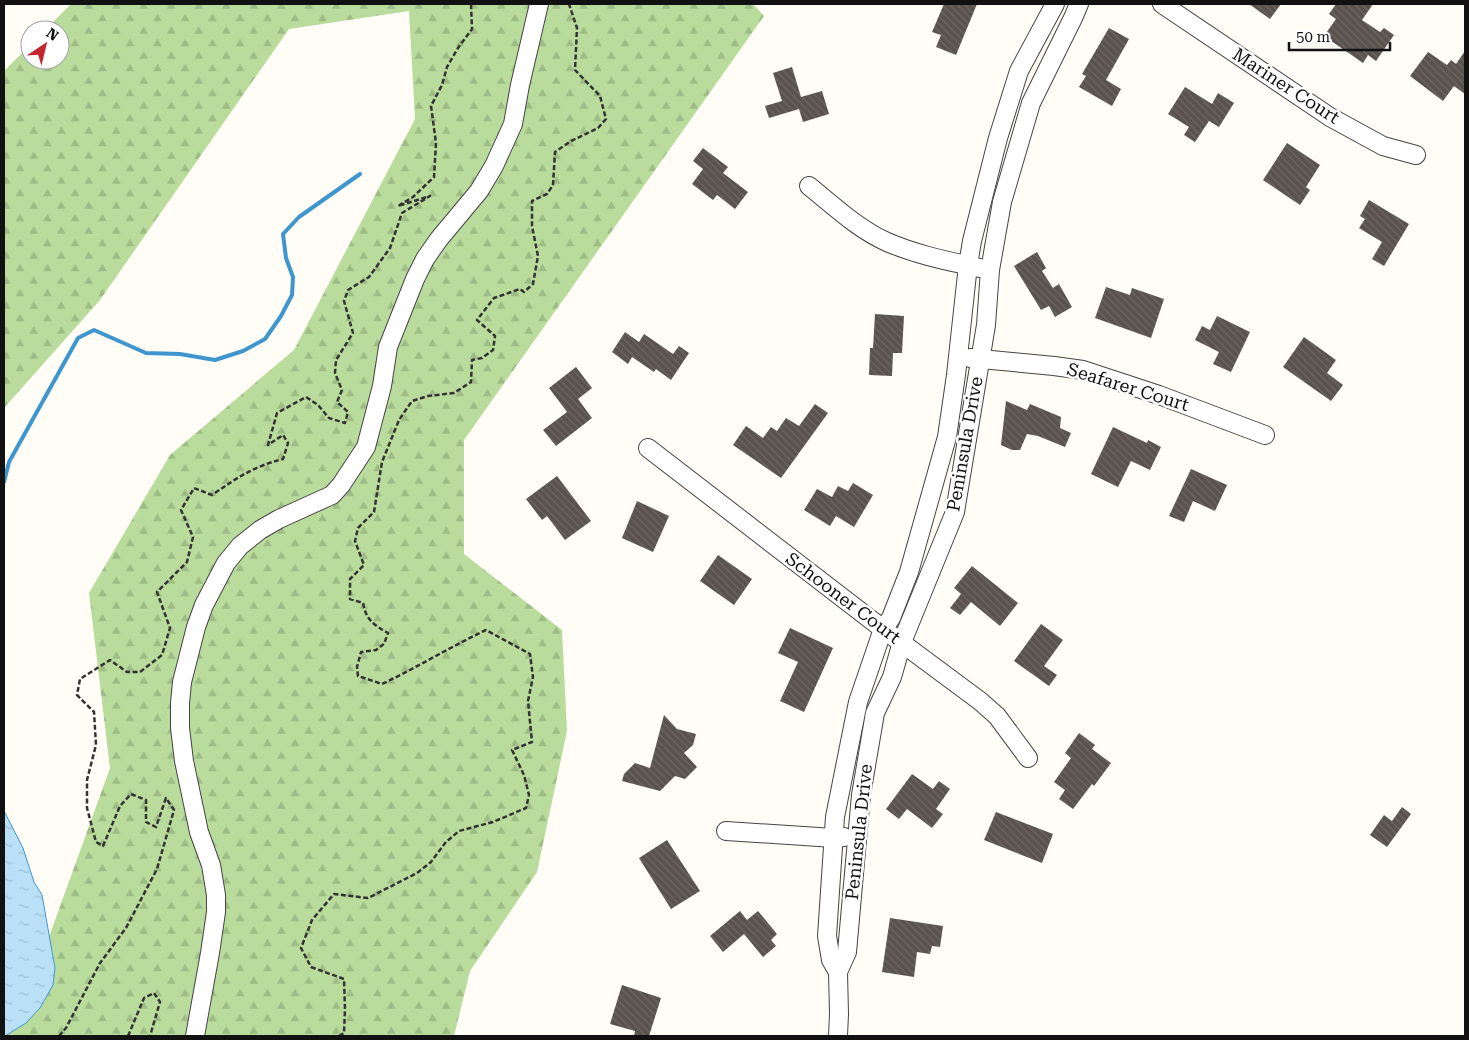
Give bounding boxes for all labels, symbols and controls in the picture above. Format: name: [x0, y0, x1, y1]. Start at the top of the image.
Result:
north arrow: [20, 20, 70, 70]
scale bar: [1289, 20, 1390, 52]
text: N: [43, 25, 62, 44]
text: 50 m: [1296, 28, 1331, 46]
street label: Mariner Court: [1229, 43, 1344, 128]
street label: Seafarer Court: [1065, 358, 1192, 415]
street label: Peninsula Drive: [942, 375, 987, 513]
street label: Schooner Court: [782, 548, 905, 648]
street label: Peninsula Drive: [841, 763, 876, 901]

